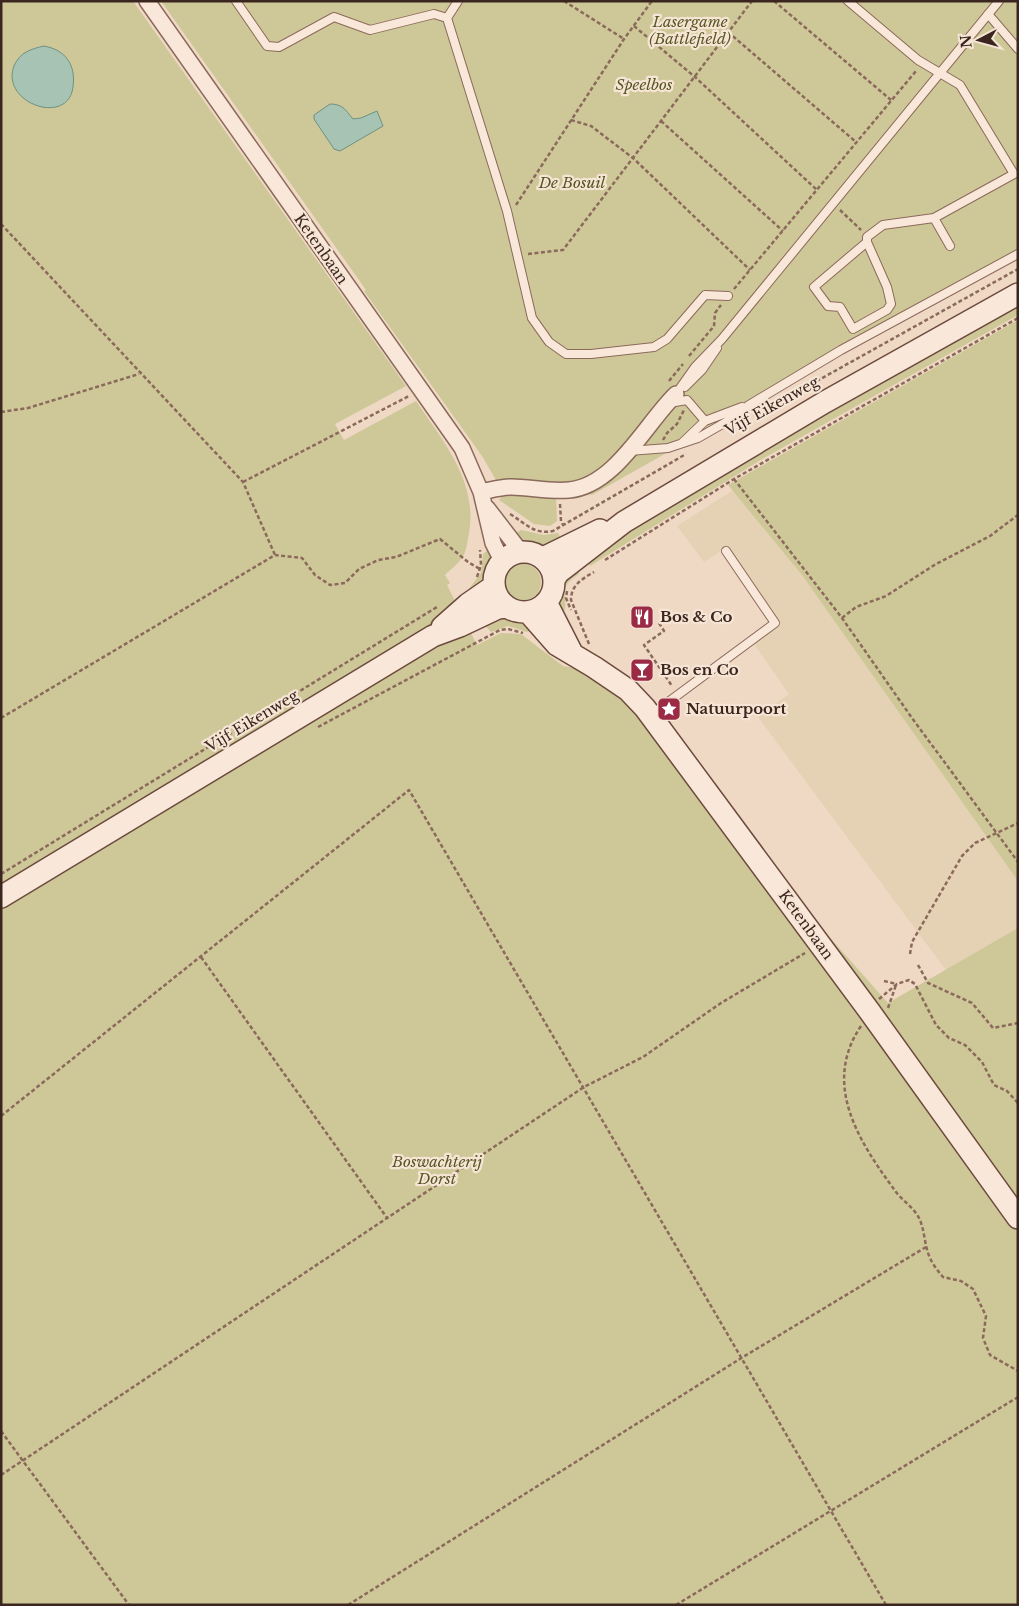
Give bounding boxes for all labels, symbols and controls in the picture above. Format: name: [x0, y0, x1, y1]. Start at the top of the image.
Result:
park label: Lasergame (Battlefield): [649, 12, 731, 48]
north arrow: [954, 15, 1004, 65]
text: N: [956, 34, 976, 49]
park label: Speelbos: [615, 75, 673, 94]
park label: De Bosuil: [538, 173, 606, 192]
street label: Ketenbaan: [290, 210, 353, 287]
street label: Vijf Eikenweg: [720, 371, 823, 440]
restaurant icon: Bos & Co: [629, 604, 655, 630]
place label: Bos & Co: [660, 607, 733, 626]
bar icon: Bos en Co: [629, 657, 655, 683]
place label: Bos en Co: [660, 660, 739, 679]
street label: Vijf Eikenweg: [201, 685, 303, 756]
place icon: Natuurpoort: [656, 696, 682, 722]
place label: Natuurpoort: [686, 699, 786, 718]
street label: Ketenbaan: [775, 886, 838, 963]
park label: Boswachterij Dorst: [391, 1152, 482, 1188]

